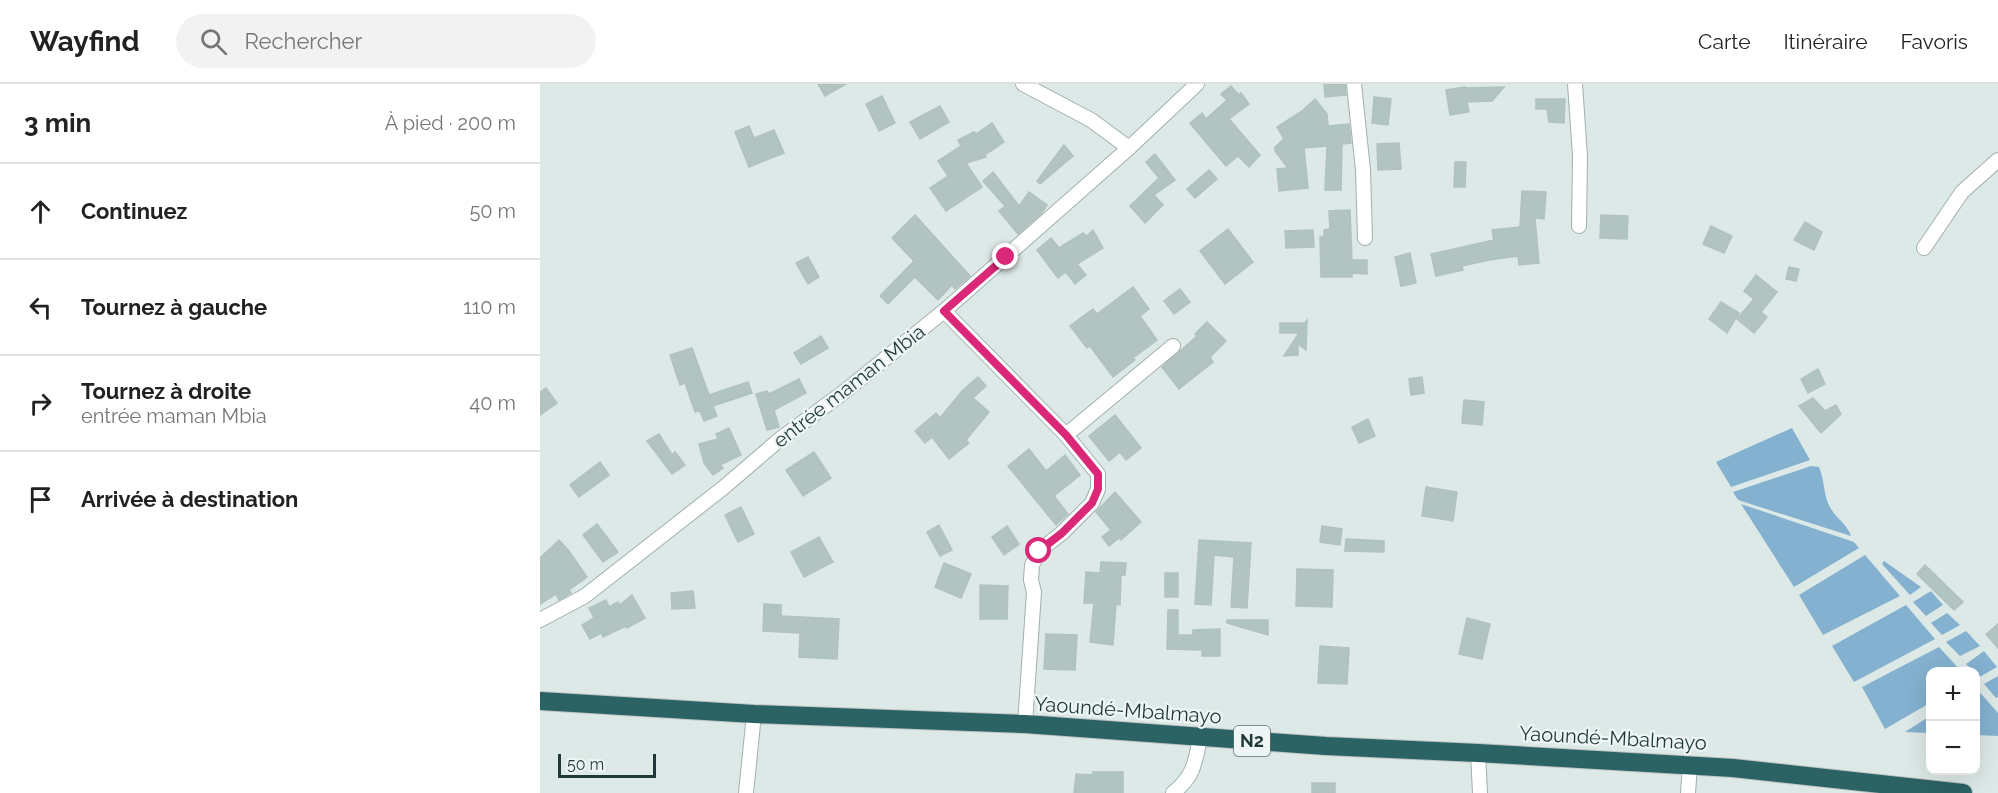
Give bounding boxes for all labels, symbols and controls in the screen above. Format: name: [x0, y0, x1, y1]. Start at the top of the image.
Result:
search box: [176, 14, 596, 68]
text: Wayfind: [30, 25, 140, 58]
icon: search: [197, 25, 230, 58]
text: Rechercher: [245, 28, 362, 54]
text: Carte: [1698, 29, 1750, 54]
text: Itinéraire: [1783, 29, 1867, 54]
text: Favoris: [1900, 29, 1968, 54]
text: 3 min: [24, 108, 91, 138]
text: À pied · 200 m: [385, 111, 516, 135]
icon: ahead: [24, 195, 57, 228]
text: Continuez: [81, 198, 187, 224]
text: 50 m: [469, 199, 516, 223]
route end: [992, 243, 1018, 269]
icon: left: [24, 291, 57, 324]
text: Tournez à gauche: [81, 294, 267, 320]
text: 110 m: [463, 295, 516, 319]
street label: entrée maman Mbia: [768, 319, 930, 453]
text: Tournez à droite: [81, 378, 251, 404]
icon: right: [24, 387, 57, 420]
text: 40 m: [469, 391, 516, 415]
text: entrée maman Mbia: [81, 404, 267, 428]
icon: arrive: [24, 483, 57, 516]
text: Arrivée à destination: [81, 486, 298, 512]
route start: [1025, 537, 1051, 563]
map controls: [1926, 667, 1980, 775]
button: +: [1926, 667, 1980, 721]
street label: Yaoundé-Mbalmayo: [1034, 691, 1223, 729]
street label: Yaoundé-Mbalmayo: [1519, 721, 1707, 755]
button: −: [1926, 721, 1980, 775]
road number: N2: [1234, 726, 1270, 756]
scale bar: [558, 751, 656, 778]
text: 50 m: [567, 755, 604, 774]

